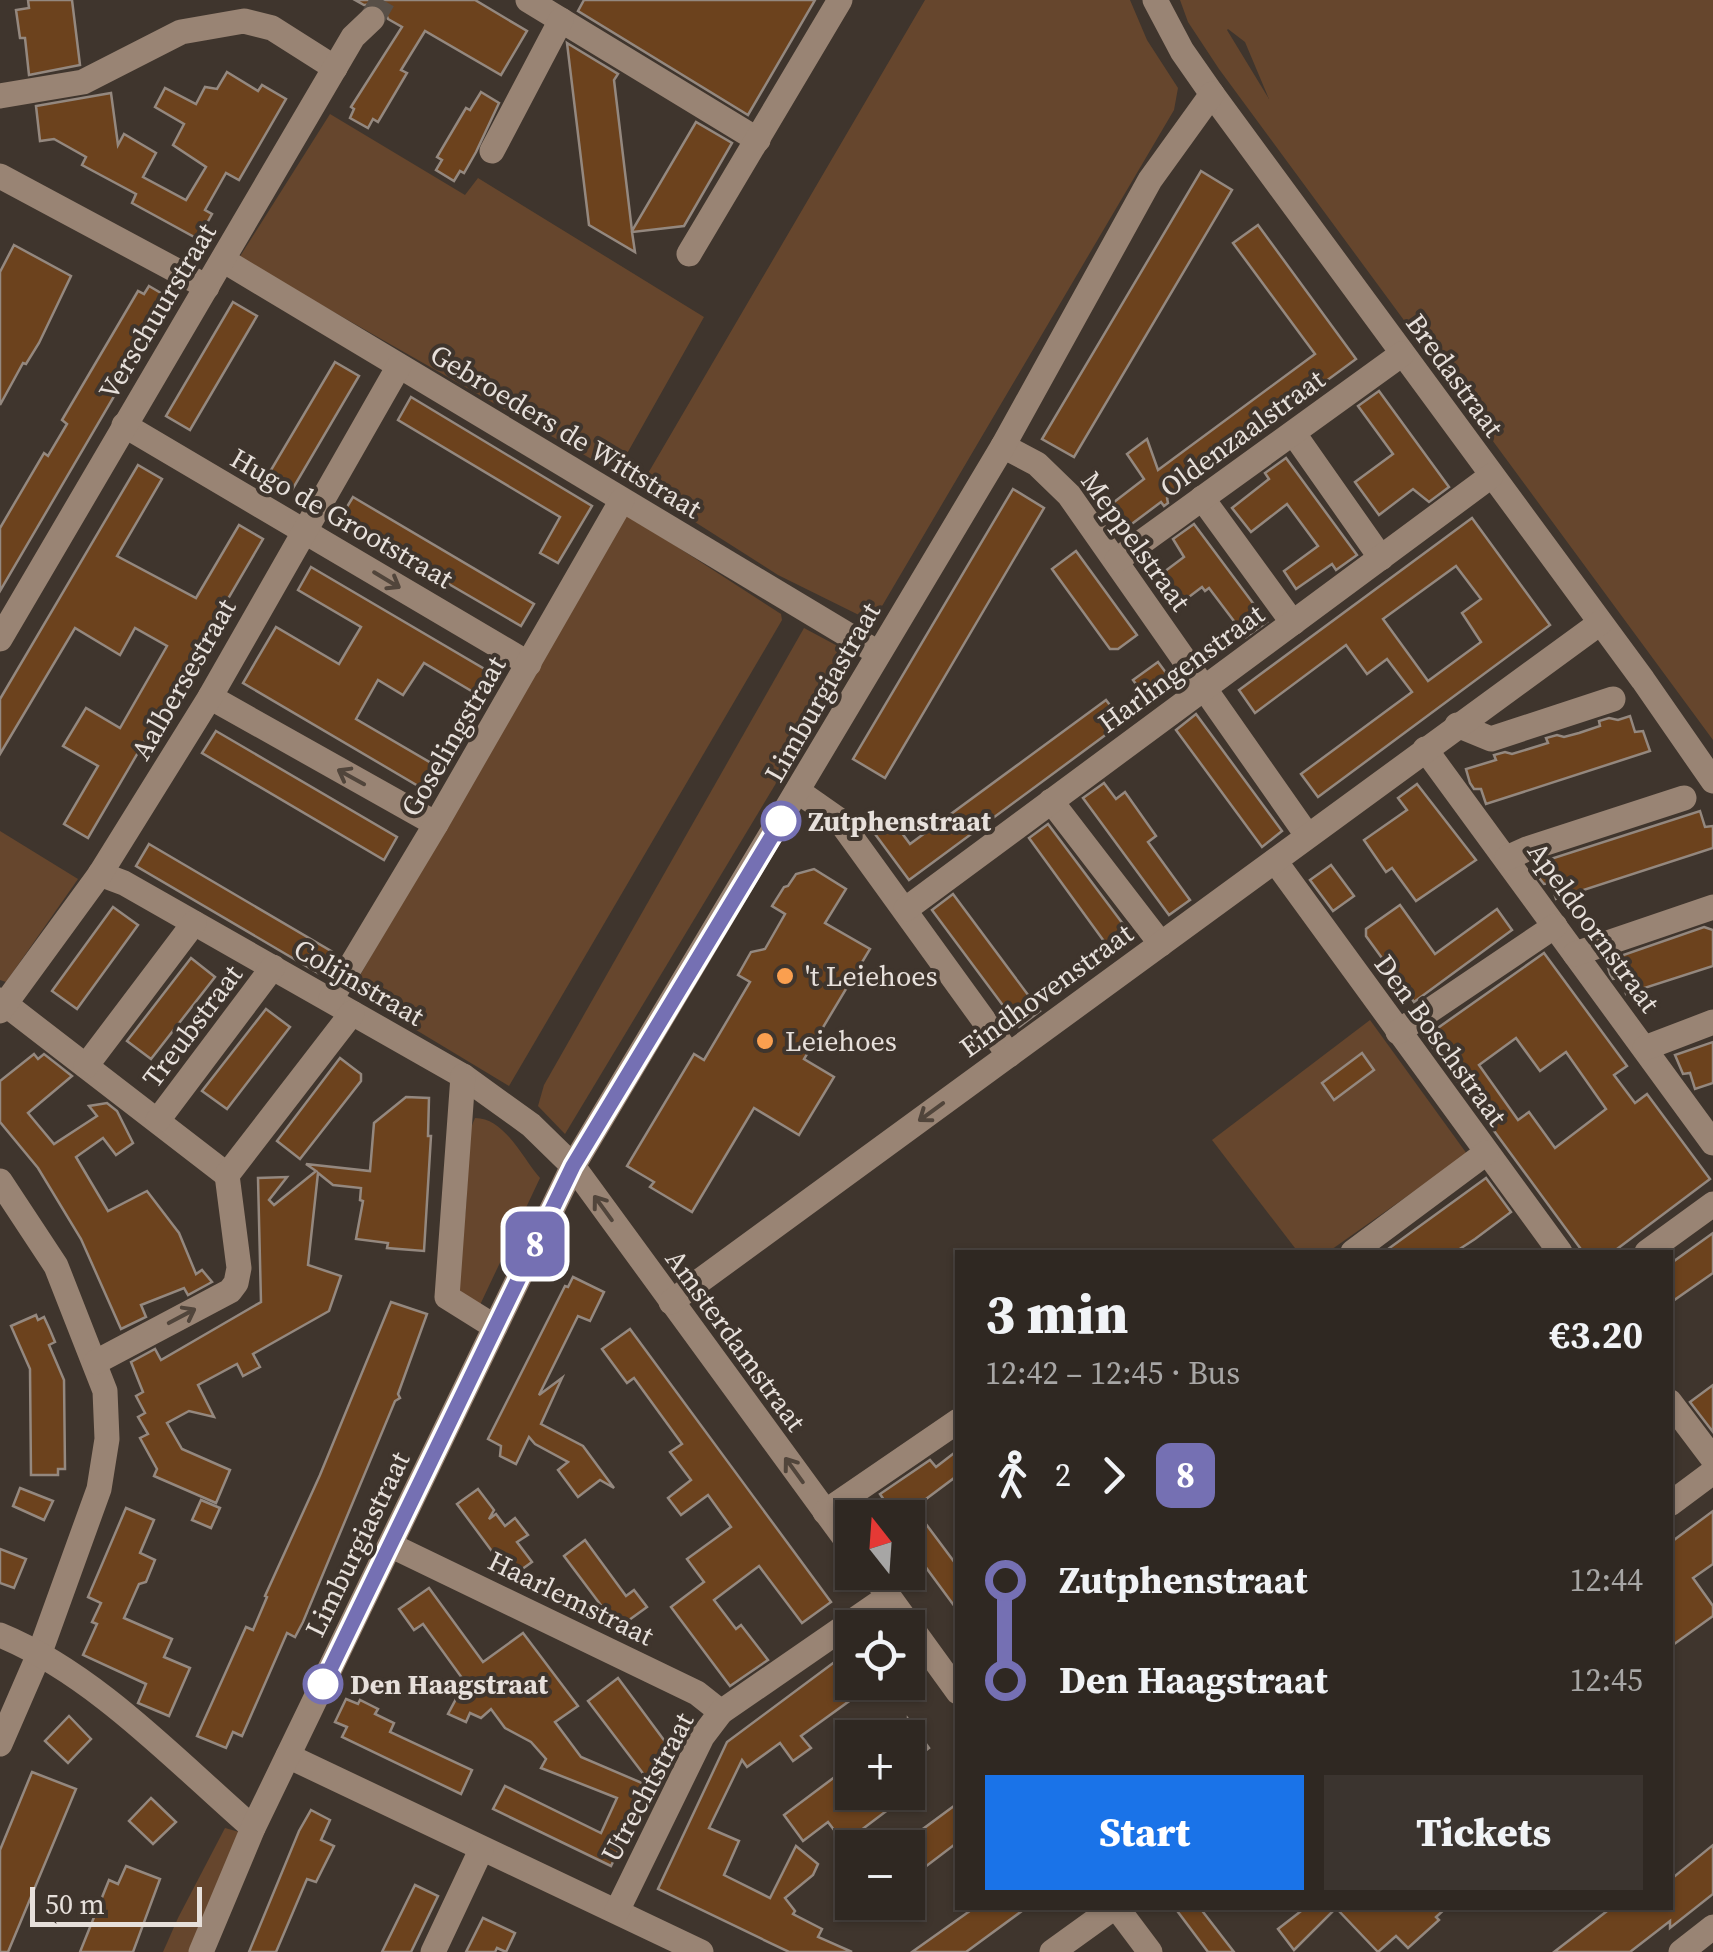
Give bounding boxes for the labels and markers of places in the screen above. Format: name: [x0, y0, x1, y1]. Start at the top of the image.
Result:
marker: Zutphenstraat: [762, 802, 800, 840]
place label: Zutphenstraat: [808, 802, 992, 840]
place label: 't Leiehoes: [805, 957, 938, 995]
marker: 't Leiehoes: [774, 965, 796, 987]
place label: Leiehoes: [785, 1022, 897, 1060]
marker: Leiehoes: [754, 1030, 776, 1052]
marker: Den Haagstraat: [304, 1665, 342, 1703]
place label: Den Haagstraat: [350, 1665, 549, 1703]

